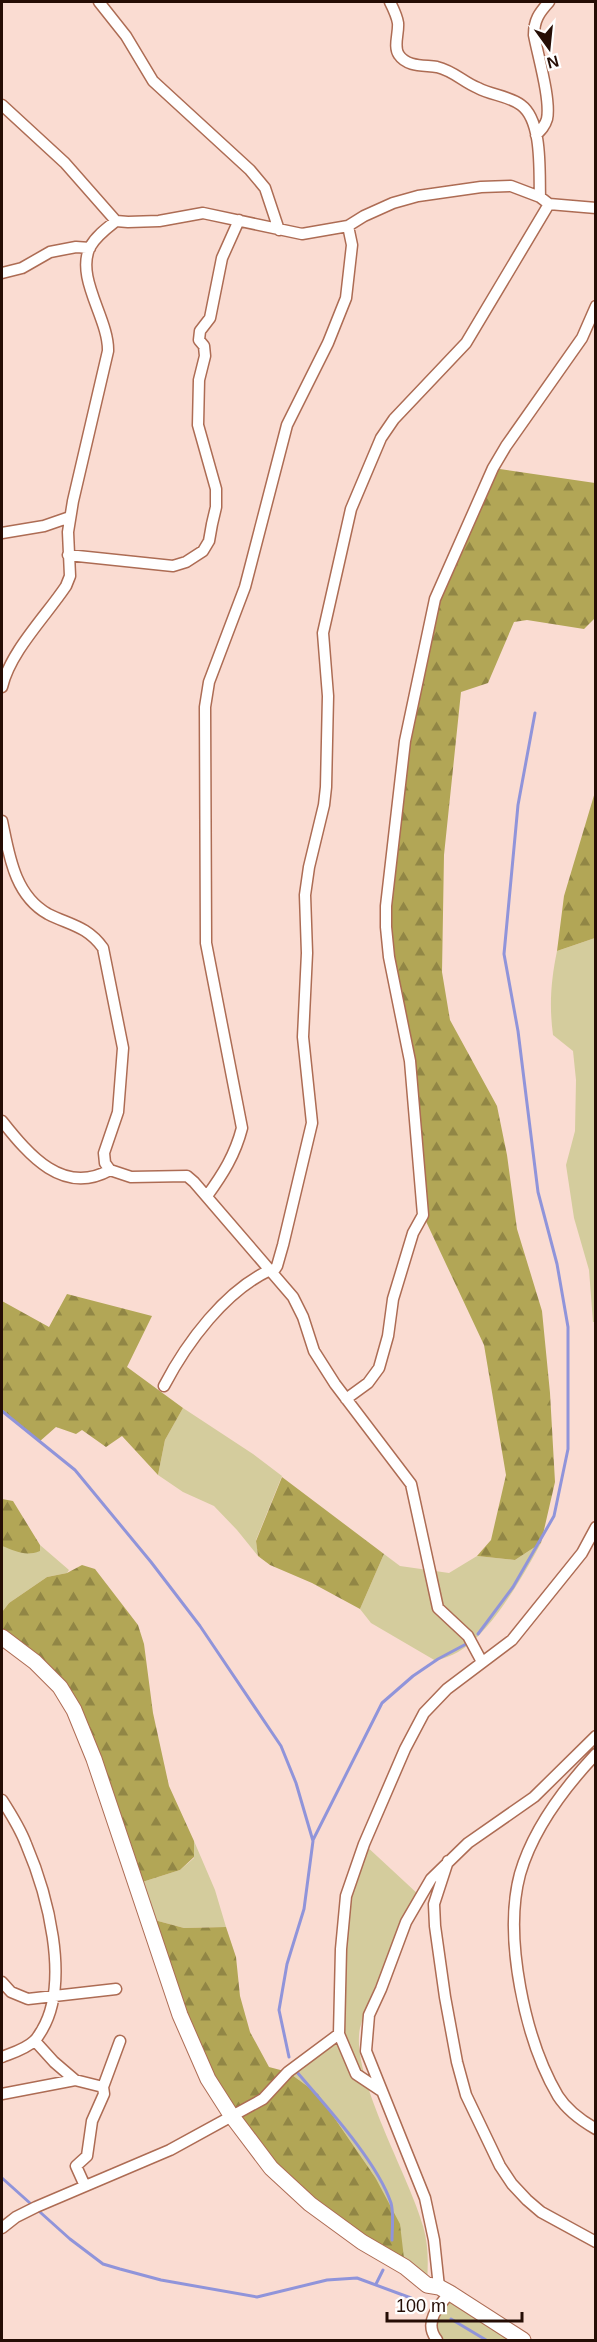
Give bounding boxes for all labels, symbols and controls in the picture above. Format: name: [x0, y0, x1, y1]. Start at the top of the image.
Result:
north arrow: [519, 18, 579, 78]
text: N: [545, 52, 561, 72]
scale bar: [387, 2285, 522, 2323]
text: 100 m: [396, 2296, 446, 2316]

